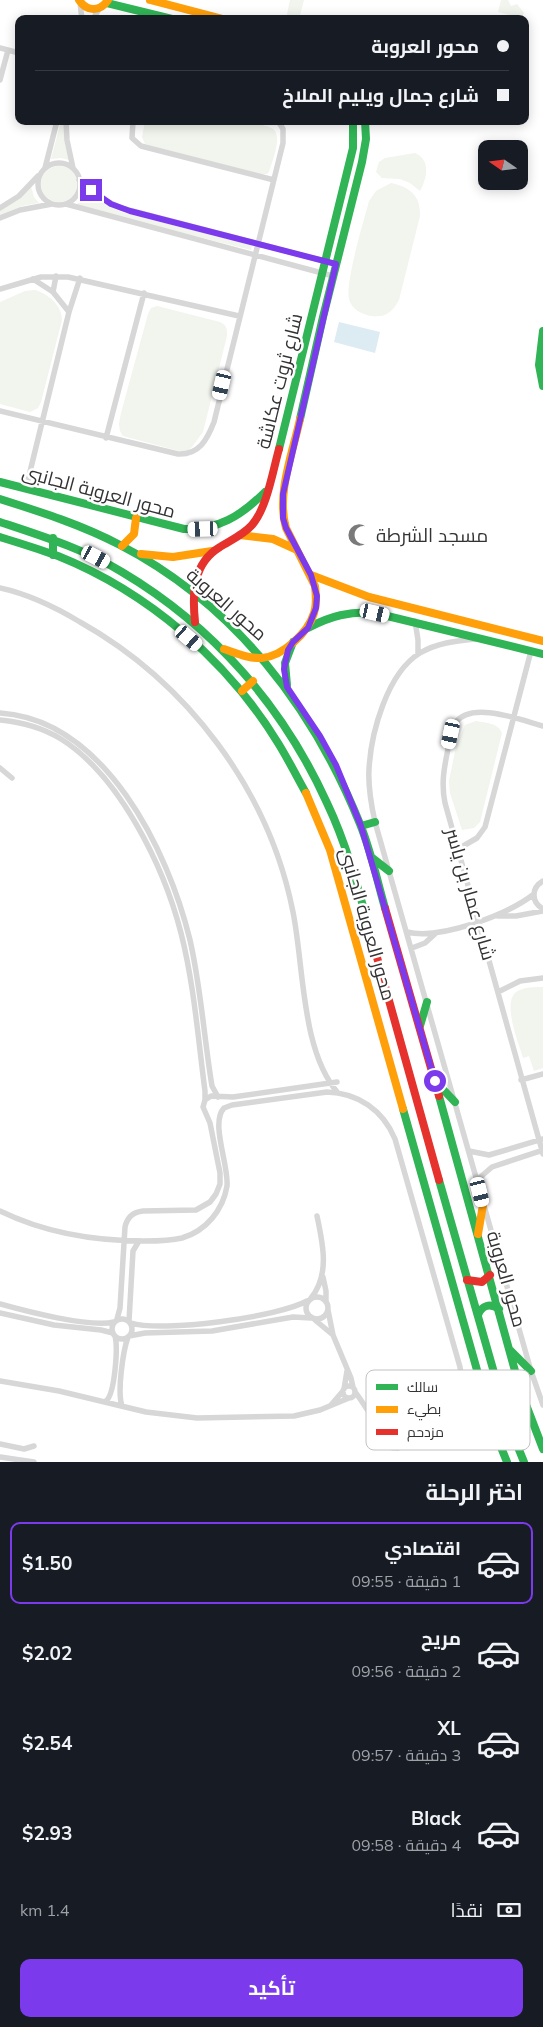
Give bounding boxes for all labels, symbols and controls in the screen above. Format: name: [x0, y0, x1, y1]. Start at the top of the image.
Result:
text: محور العروبة: [371, 34, 479, 58]
text: شارع جمال ويليم الملاخ: [282, 83, 479, 107]
north arrow: [478, 140, 528, 190]
map controls: [478, 140, 528, 190]
route end: [80, 179, 102, 201]
street label: شارع ثروت عكاشة: [251, 311, 309, 452]
car: [211, 369, 232, 401]
street label: محور العروبة الجانبى: [20, 459, 178, 523]
car: [187, 521, 218, 537]
mosque icon: مسجد الشرطة: [346, 522, 372, 548]
place label: مسجد الشرطة: [376, 523, 488, 547]
car: [79, 543, 112, 571]
street label: محور العروبة: [182, 562, 272, 646]
car: [358, 602, 391, 624]
car: [172, 622, 205, 654]
car: [440, 718, 461, 750]
street label: شارع عمار بن ياسر: [438, 824, 501, 963]
street label: محور العروبة الجانبى: [335, 845, 401, 1003]
route start: [424, 1070, 446, 1092]
car: [469, 1176, 490, 1208]
street label: محور العروبة: [482, 1228, 532, 1330]
legend: [366, 1370, 530, 1450]
text: سالك: [407, 1378, 438, 1396]
text: بطيء: [407, 1400, 441, 1421]
text: مزدحم: [407, 1423, 444, 1442]
text: اختر الرحلة: [426, 1478, 523, 1506]
text: اقتصادي: [385, 1536, 461, 1560]
icon: car: [476, 1541, 521, 1586]
text: $1.50: [22, 1551, 72, 1575]
text: 1 دقيقة · 09:55: [351, 1571, 461, 1591]
text: مريح: [421, 1626, 461, 1650]
icon: car: [476, 1631, 521, 1676]
text: $2.02: [22, 1641, 72, 1665]
text: 2 دقيقة · 09:56: [351, 1661, 461, 1681]
text: XL: [438, 1716, 461, 1740]
icon: car: [476, 1721, 521, 1766]
text: $2.54: [22, 1731, 72, 1755]
text: 3 دقيقة · 09:57: [351, 1745, 461, 1765]
text: Black: [411, 1806, 461, 1830]
icon: car: [476, 1811, 521, 1856]
text: $2.93: [22, 1821, 72, 1845]
text: 4 دقيقة · 09:58: [351, 1835, 461, 1855]
icon: cash: [495, 1896, 523, 1924]
text: نقدًا: [451, 1898, 483, 1922]
text: 1.4 km: [20, 1900, 69, 1920]
button: تأكيد: [20, 1959, 523, 2017]

